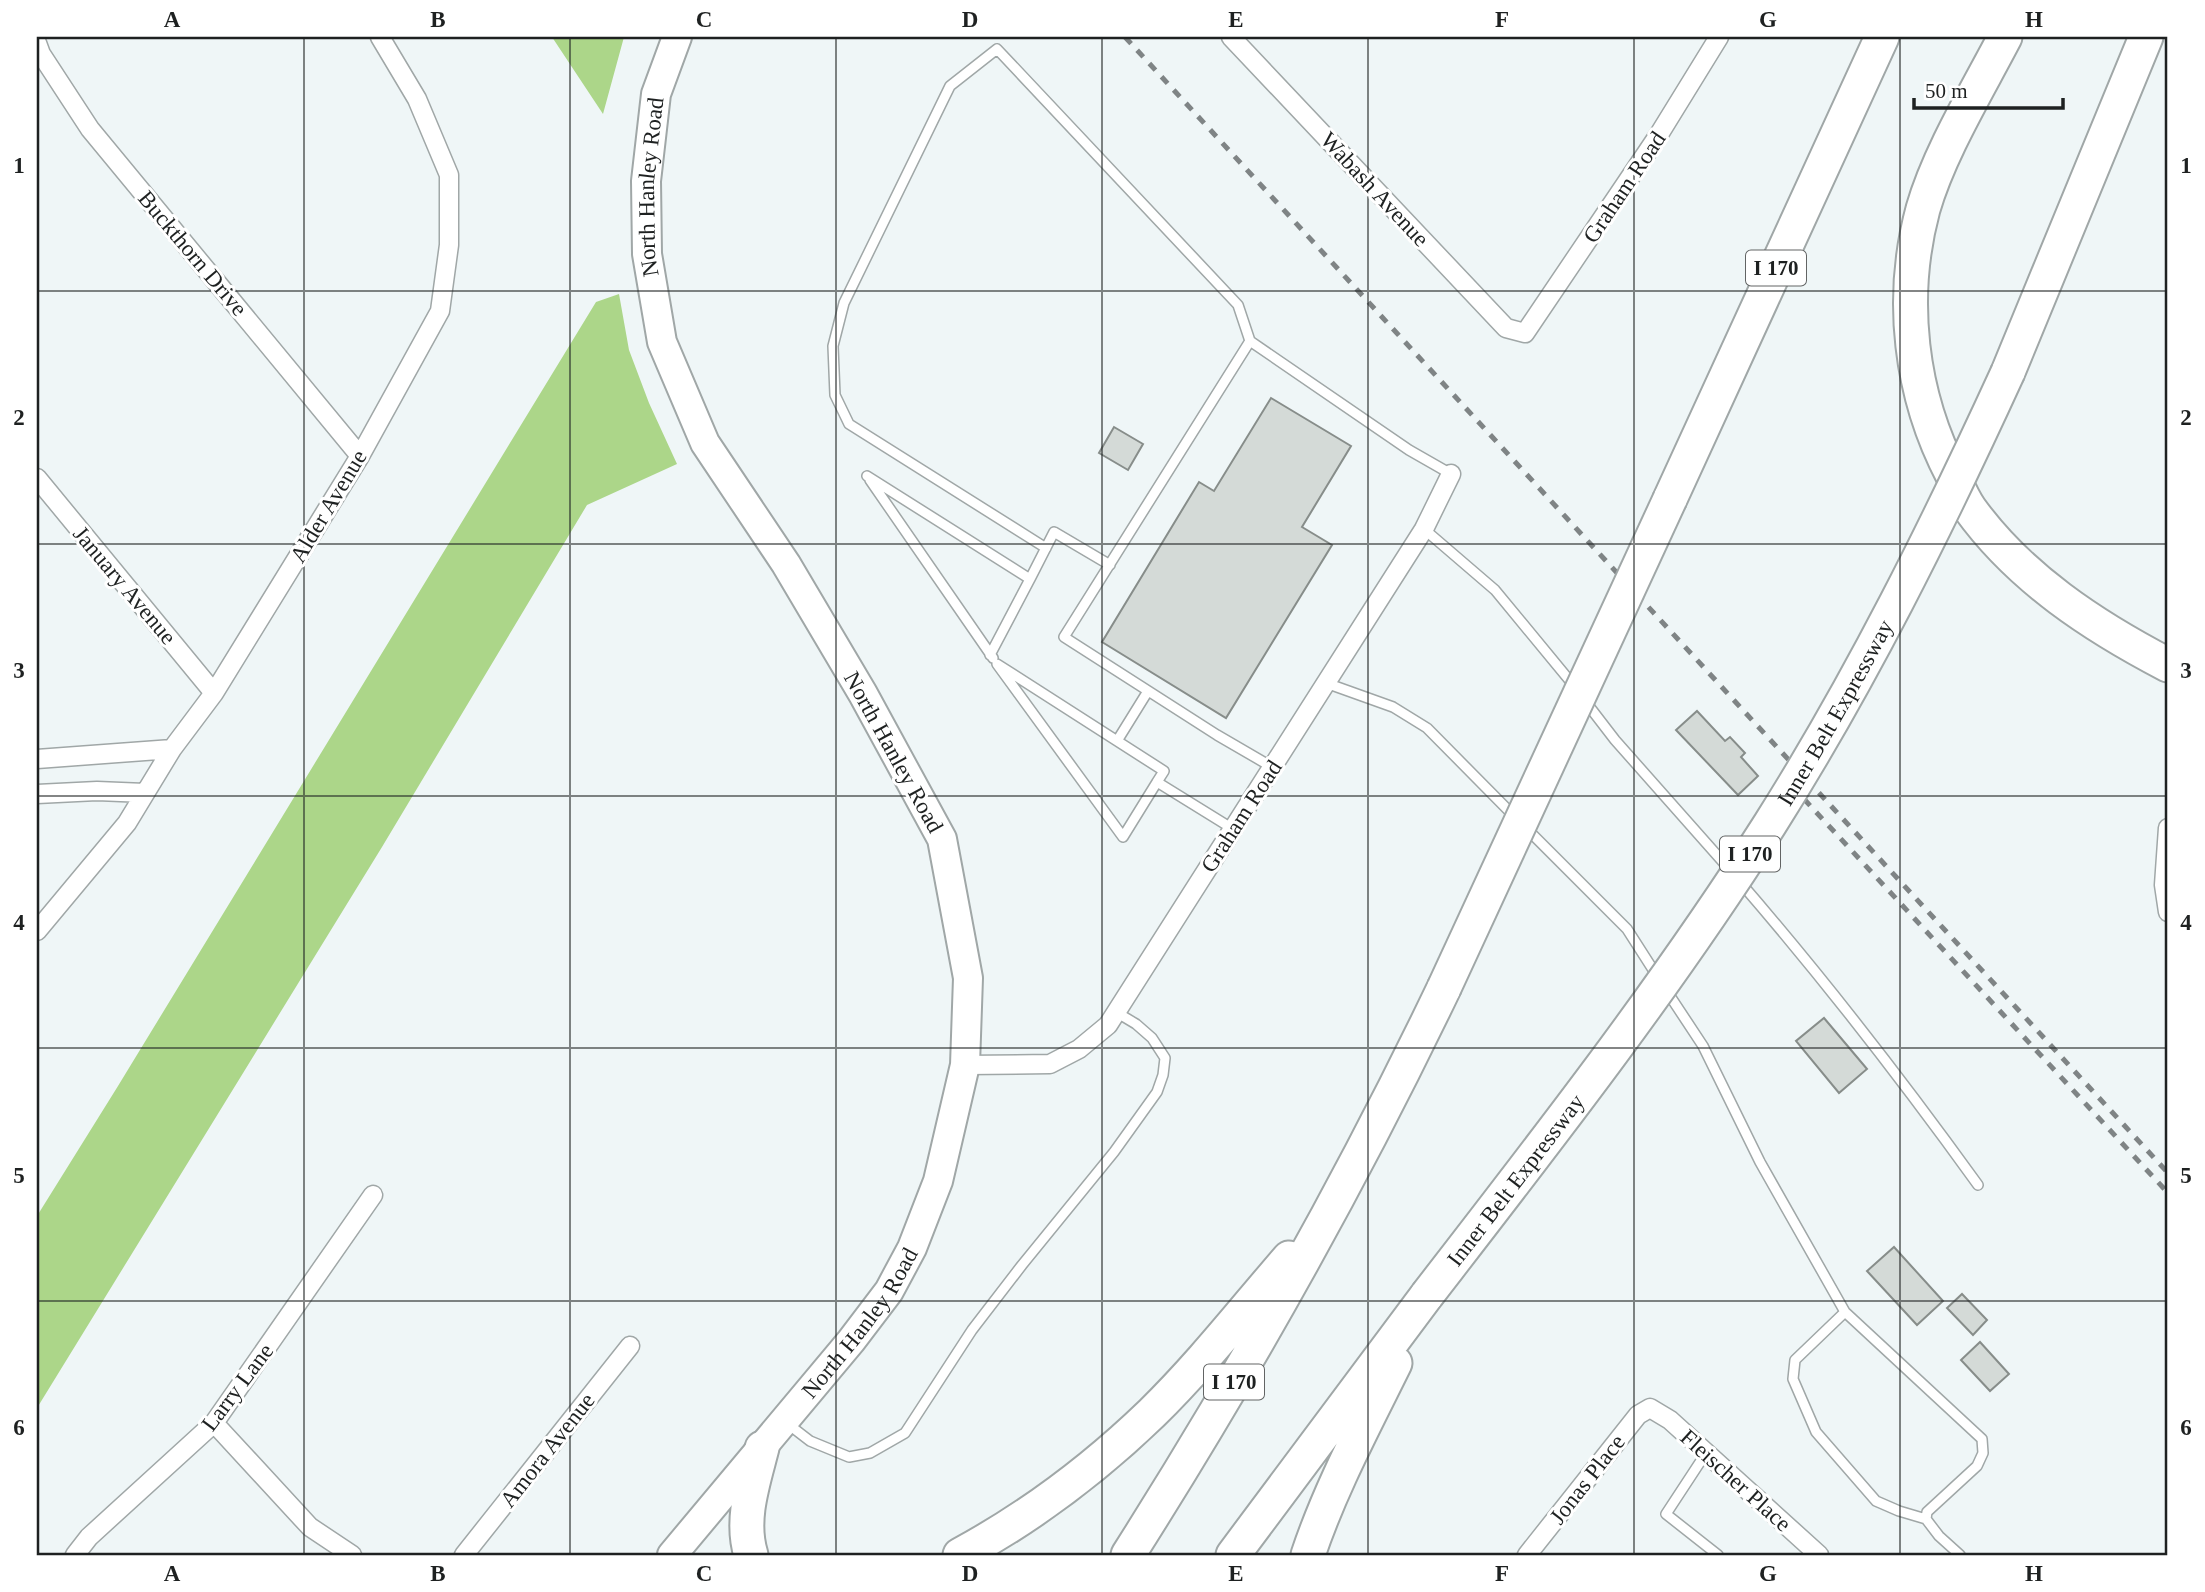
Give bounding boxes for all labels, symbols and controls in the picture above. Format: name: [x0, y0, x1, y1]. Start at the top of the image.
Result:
text: A: [164, 7, 181, 32]
text: B: [430, 7, 446, 32]
text: C: [696, 7, 712, 32]
text: D: [962, 7, 978, 32]
text: E: [1228, 7, 1244, 32]
text: F: [1495, 7, 1509, 32]
text: G: [1759, 7, 1777, 32]
text: H: [2025, 7, 2043, 32]
scale bar: [1914, 66, 2063, 110]
text: 50 m: [1925, 79, 1968, 103]
street label: North Hanley Road: [634, 95, 669, 279]
street label: Wabash Avenue: [1316, 127, 1434, 251]
street label: Graham Road: [1578, 127, 1671, 247]
text: 1: [13, 153, 25, 178]
text: 1: [2180, 153, 2192, 178]
street label: Buckthorn Drive: [133, 186, 252, 321]
road number: I 170: [1746, 250, 1806, 286]
text: 2: [13, 405, 25, 430]
text: 2: [2180, 405, 2192, 430]
street label: Alder Avenue: [285, 446, 372, 567]
street label: January Avenue: [68, 521, 181, 649]
street label: Inner Belt Expressway: [1773, 615, 1898, 810]
text: 3: [13, 658, 25, 683]
text: 3: [2180, 658, 2192, 683]
street label: North Hanley Road: [839, 667, 948, 838]
street label: Graham Road: [1196, 755, 1287, 877]
road number: I 170: [1720, 836, 1780, 872]
text: 4: [13, 910, 25, 935]
text: 4: [2180, 910, 2192, 935]
street label: Inner Belt Expressway: [1442, 1089, 1590, 1271]
text: 5: [13, 1163, 25, 1188]
text: 5: [2180, 1163, 2192, 1188]
street label: North Hanley Road: [797, 1243, 923, 1403]
street label: Larry Lane: [196, 1339, 278, 1436]
road number: I 170: [1204, 1364, 1264, 1400]
street label: Amora Avenue: [495, 1388, 600, 1512]
text: 6: [13, 1415, 25, 1440]
text: 6: [2180, 1415, 2192, 1440]
street label: Fleischer Place: [1675, 1424, 1796, 1536]
street label: Jonas Place: [1545, 1430, 1630, 1529]
text: A: [164, 1561, 181, 1586]
text: B: [430, 1561, 446, 1586]
text: C: [696, 1561, 712, 1586]
text: D: [962, 1561, 978, 1586]
text: E: [1228, 1561, 1244, 1586]
text: F: [1495, 1561, 1509, 1586]
text: G: [1759, 1561, 1777, 1586]
text: H: [2025, 1561, 2043, 1586]

